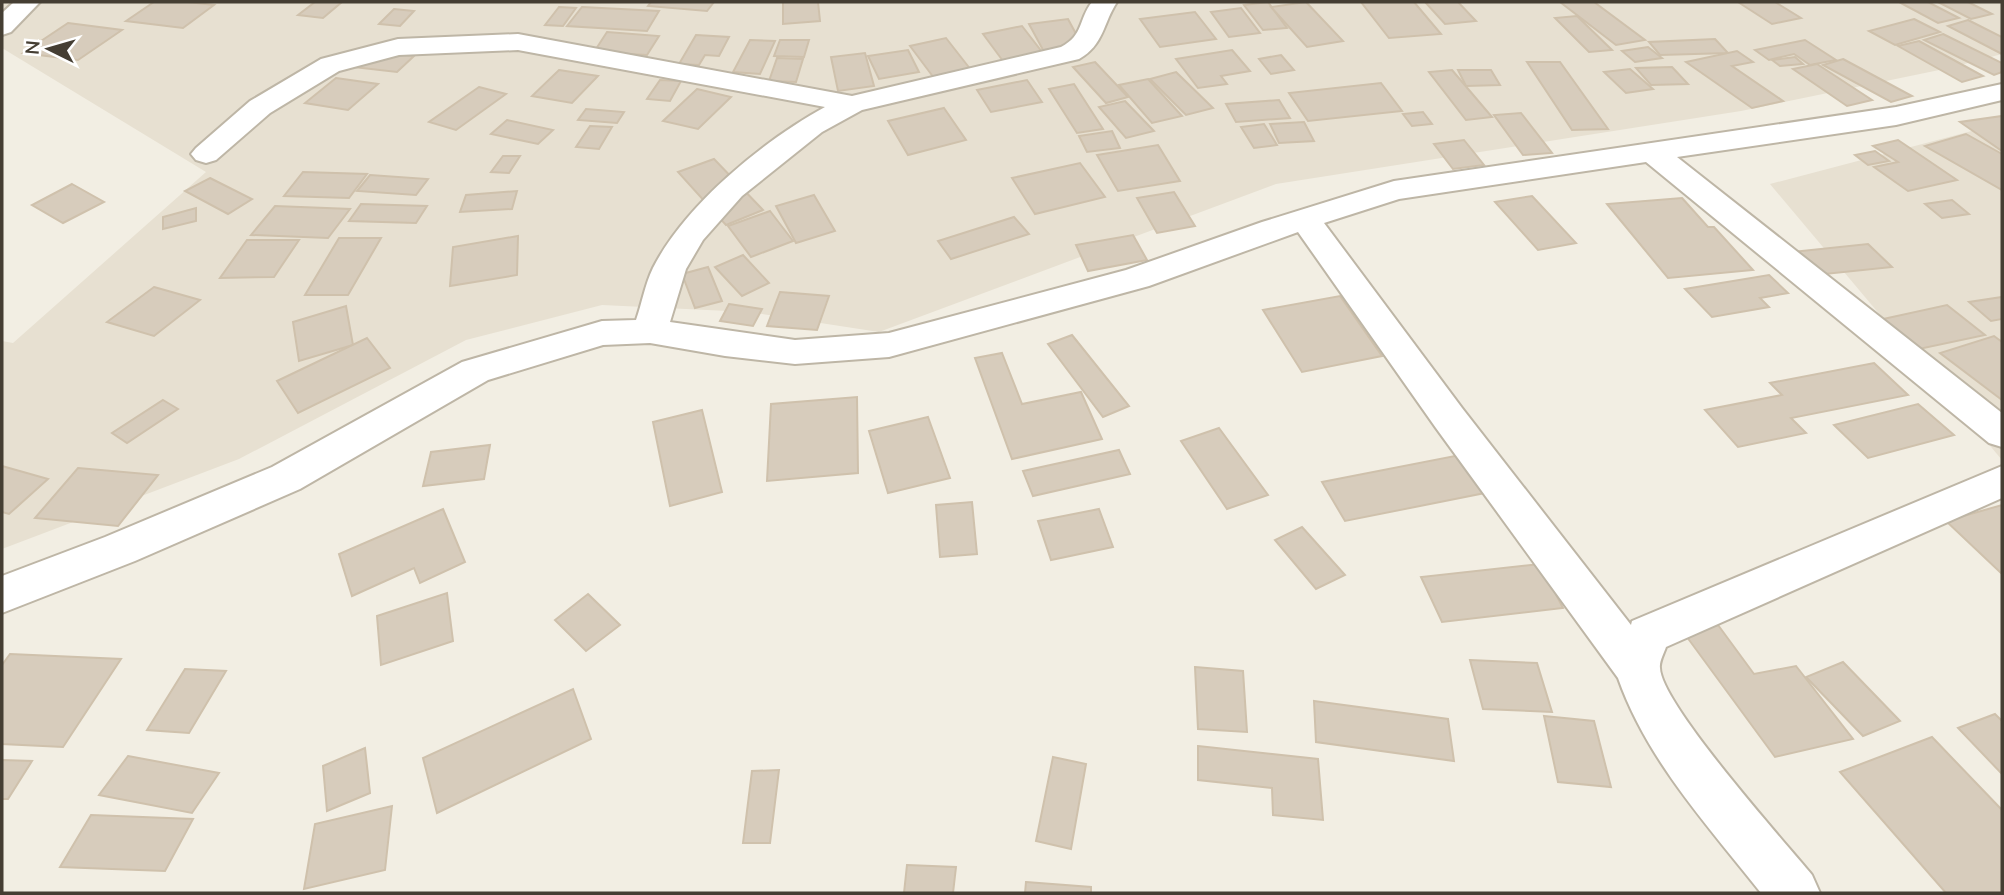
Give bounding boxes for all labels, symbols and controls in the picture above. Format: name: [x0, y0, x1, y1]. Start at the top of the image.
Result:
north arrow: [14, 14, 84, 84]
text: N: [19, 39, 45, 56]

